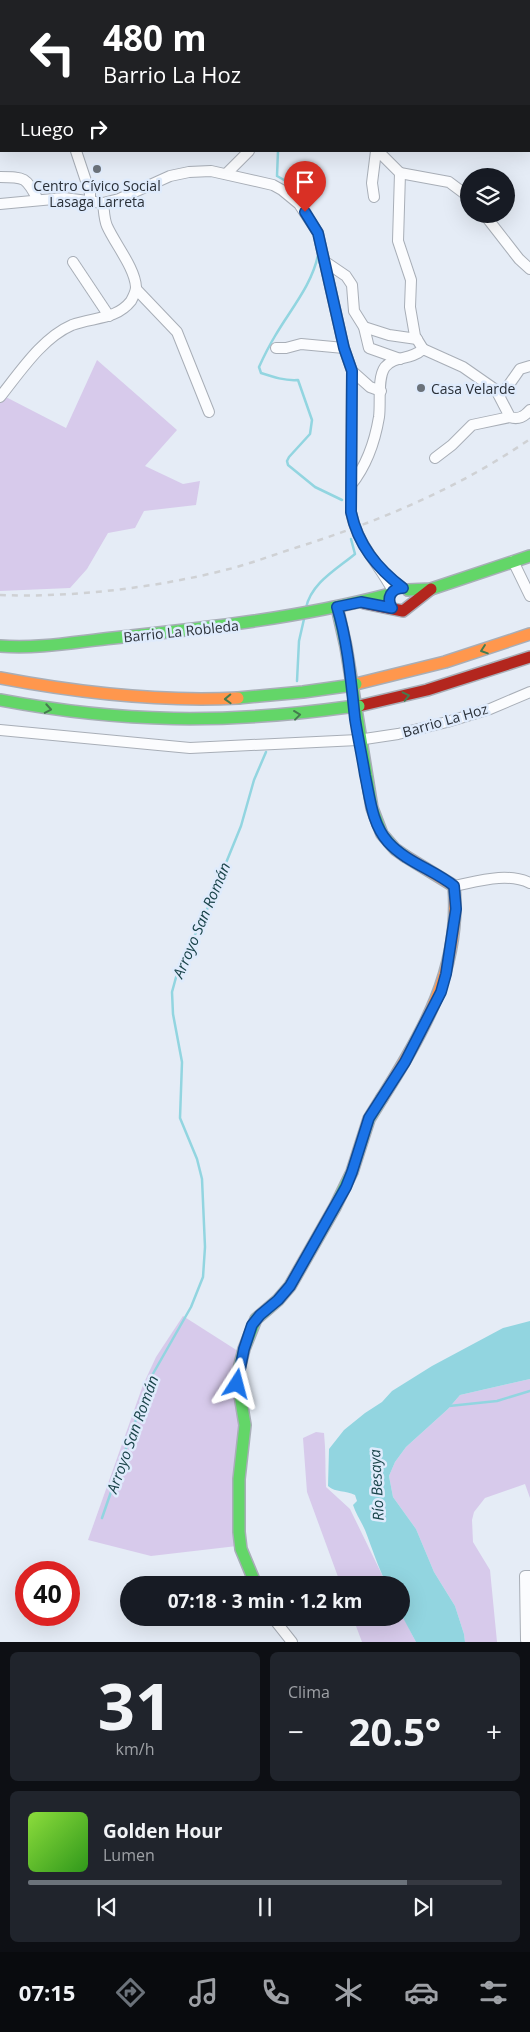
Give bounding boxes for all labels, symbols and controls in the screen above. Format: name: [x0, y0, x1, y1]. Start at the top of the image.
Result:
text: 480 m: [103, 14, 207, 61]
icon: left: [20, 20, 85, 85]
text: Barrio La Hoz: [103, 59, 241, 89]
icon: right: [84, 115, 112, 143]
text: Luego: [20, 116, 74, 142]
pin: [284, 161, 326, 212]
marker: Centro Cívico Social Lasaga Larreta: [91, 163, 103, 175]
icon: arrive: [291, 168, 319, 196]
map controls: [460, 168, 515, 223]
button: layers: [460, 168, 515, 223]
place label: Centro Cívico Social Lasaga Larreta: [33, 176, 161, 211]
place label: Casa Velarde: [431, 379, 515, 398]
marker: Casa Velarde: [415, 382, 427, 394]
street label: Barrio La Robleda: [122, 615, 240, 647]
one-way arrow: [480, 644, 489, 654]
one-way arrow: [402, 691, 411, 702]
one-way arrow: [224, 693, 232, 704]
street label: Barrio La Hoz: [400, 699, 490, 741]
one-way arrow: [43, 704, 52, 714]
one-way arrow: [293, 710, 301, 721]
water label: Arroyo San Román: [167, 859, 234, 982]
position arrow: [210, 1357, 262, 1409]
water label: Arroyo San Román: [101, 1372, 163, 1497]
water label: Río Besaya: [364, 1448, 388, 1521]
speed limit sign: 40: [15, 1561, 80, 1626]
text: 07:18 · 3 min · 1.2 km: [168, 1588, 362, 1614]
text: 31: [98, 1661, 172, 1749]
text: Clima: [288, 1681, 330, 1703]
text: 20.5°: [349, 1705, 441, 1757]
text: −: [288, 1712, 304, 1750]
text: +: [486, 1712, 502, 1750]
text: km/h: [116, 1738, 154, 1760]
text: Golden Hour: [103, 1818, 222, 1844]
text: Lumen: [103, 1844, 155, 1866]
icon: previous: [93, 1893, 121, 1921]
icon: pause: [251, 1893, 279, 1921]
icon: next: [409, 1893, 437, 1921]
icon: directions: [113, 1975, 148, 2010]
icon: music: [186, 1975, 221, 2010]
icon: phone: [258, 1975, 293, 2010]
icon: climate: [331, 1975, 366, 2010]
icon: car: [404, 1975, 439, 2010]
icon: filters: [476, 1975, 511, 2010]
text: 07:15: [19, 1977, 75, 2007]

